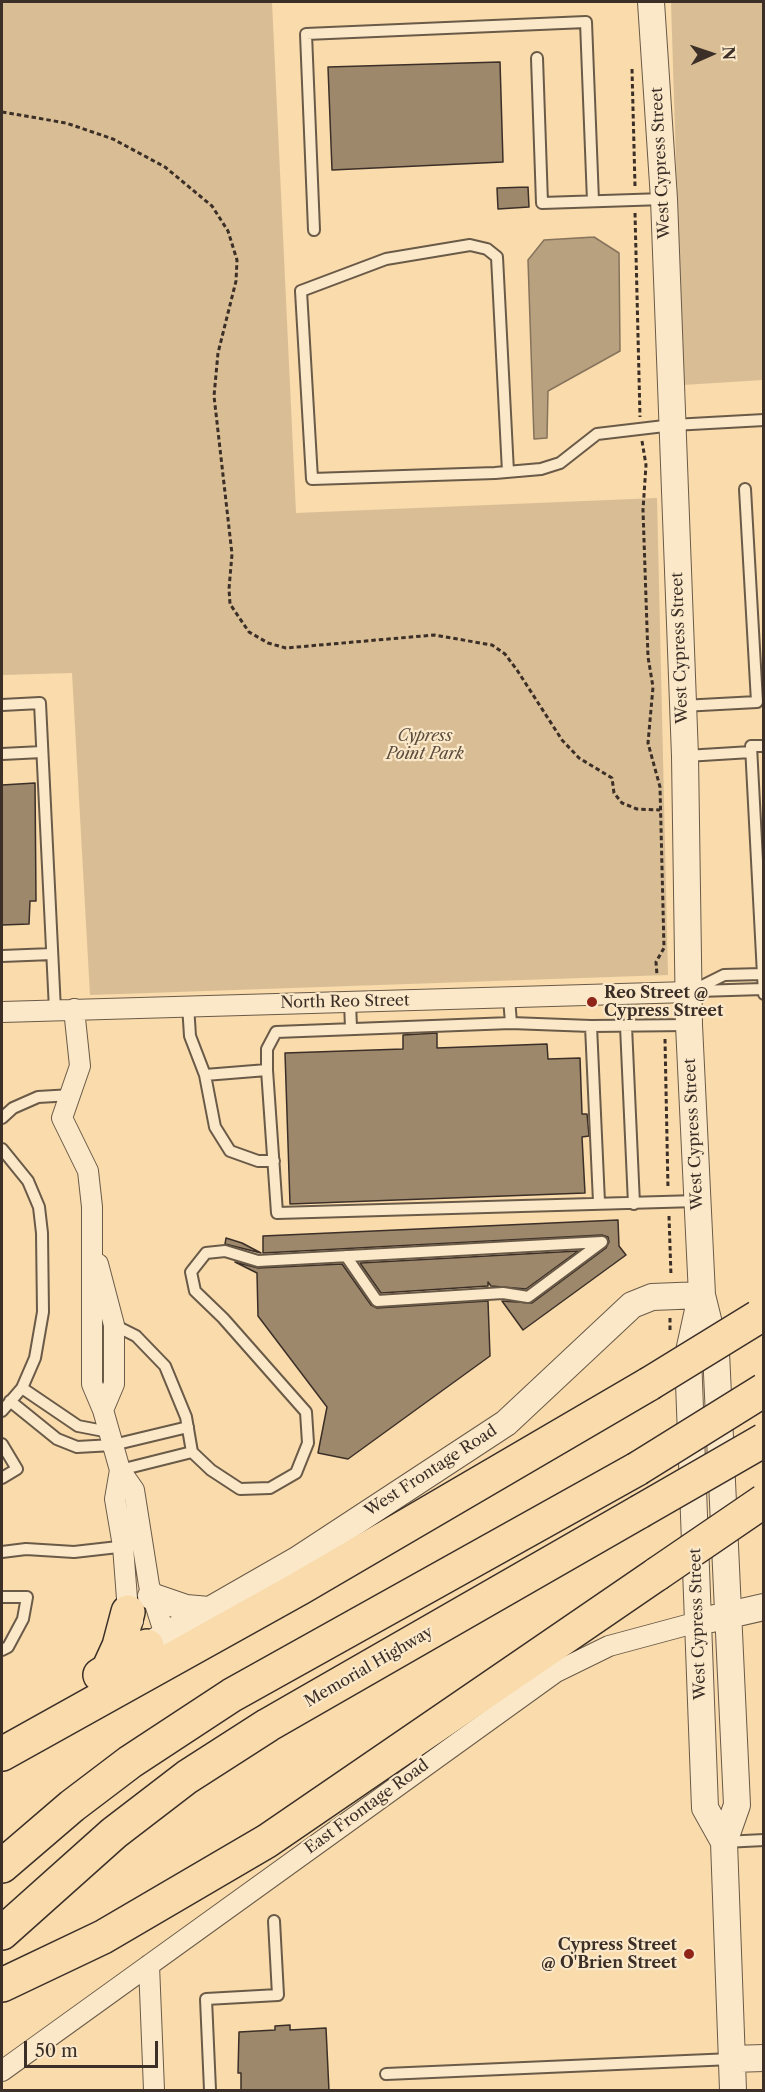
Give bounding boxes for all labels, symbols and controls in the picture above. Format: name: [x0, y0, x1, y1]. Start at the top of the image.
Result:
north arrow: [681, 24, 741, 84]
text: N: [719, 46, 739, 61]
street label: West Cypress Street: [647, 87, 675, 239]
street label: West Cypress Street: [668, 572, 692, 724]
park label: Cypress Point Park: [386, 726, 464, 764]
place label: Reo Street @ Cypress Street: [604, 983, 723, 1021]
street label: North Reo Street: [280, 991, 410, 1013]
marker: Reo Street @ Cypress Street: [585, 995, 599, 1009]
street label: West Cypress Street: [680, 1058, 708, 1210]
street label: West Frontage Road: [361, 1421, 501, 1521]
street label: West Cypress Street: [686, 1548, 710, 1700]
street label: Memorial Highway: [301, 1622, 437, 1712]
street label: East Frontage Road: [301, 1756, 433, 1858]
place label: Cypress Street @ O'Brien Street: [541, 1935, 677, 1973]
marker: Cypress Street @ O'Brien Street: [682, 1947, 696, 1961]
scale bar: [27, 2029, 160, 2067]
text: 50 m: [35, 2040, 78, 2062]

